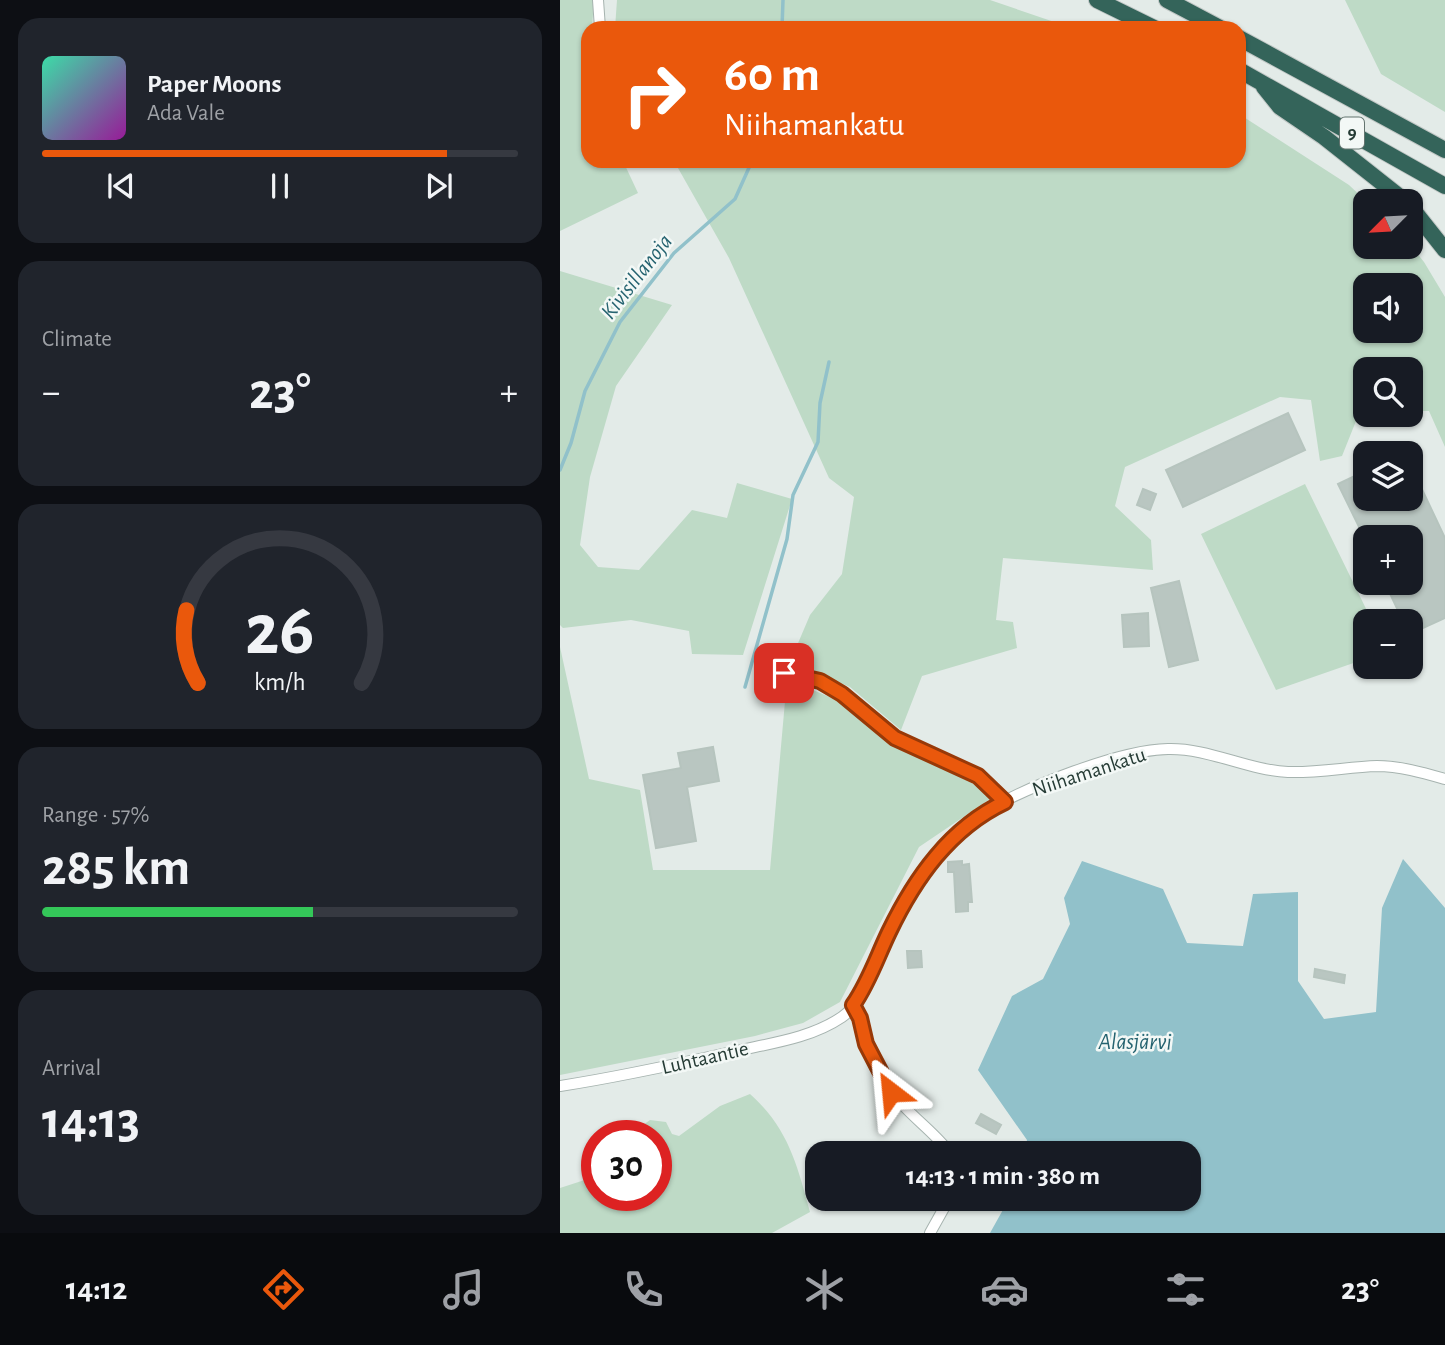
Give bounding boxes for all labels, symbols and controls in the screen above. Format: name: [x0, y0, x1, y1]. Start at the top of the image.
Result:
icon: right: [609, 49, 700, 140]
text: 60 m: [724, 51, 820, 100]
text: Paper Moons: [147, 71, 282, 97]
text: Ada Vale: [147, 102, 225, 125]
text: Niihamankatu: [724, 109, 904, 141]
road number: 9: [1340, 118, 1364, 148]
icon: previous: [102, 167, 140, 205]
icon: pause: [261, 167, 299, 205]
icon: next: [420, 167, 458, 205]
north arrow: [1353, 189, 1423, 259]
map controls: [1353, 189, 1423, 679]
water label: Kivisillanoja: [597, 230, 677, 324]
button: sound: [1353, 273, 1423, 343]
text: Climate: [42, 328, 112, 351]
button: search: [1353, 357, 1423, 427]
text: 23°: [249, 366, 311, 418]
text: −: [42, 374, 60, 412]
text: +: [500, 374, 518, 412]
button: layers: [1353, 441, 1423, 511]
button: +: [1353, 525, 1423, 595]
text: 26: [245, 595, 315, 668]
button: −: [1353, 609, 1423, 679]
pin: [754, 643, 814, 703]
icon: arrive: [765, 654, 803, 692]
text: km/h: [254, 669, 306, 694]
street label: Niihamankatu: [1029, 744, 1149, 800]
text: Range · 57%: [42, 804, 149, 827]
text: 285 km: [42, 842, 190, 894]
water label: Alasjärvi: [1098, 1031, 1171, 1054]
street label: Luhtaantie: [659, 1038, 751, 1078]
position arrow: [854, 1055, 928, 1129]
text: Arrival: [42, 1057, 101, 1080]
text: 14:13: [42, 1095, 140, 1147]
speed limit sign: 30: [581, 1120, 672, 1211]
text: 14:13 · 1 min · 380 m: [906, 1163, 1100, 1189]
icon: directions: [259, 1265, 308, 1314]
icon: music: [439, 1265, 488, 1314]
icon: phone: [619, 1265, 668, 1314]
icon: climate: [800, 1265, 849, 1314]
icon: car: [980, 1265, 1029, 1314]
icon: filters: [1161, 1265, 1210, 1314]
text: 14:12: [66, 1273, 127, 1305]
text: 23°: [1341, 1273, 1379, 1305]

